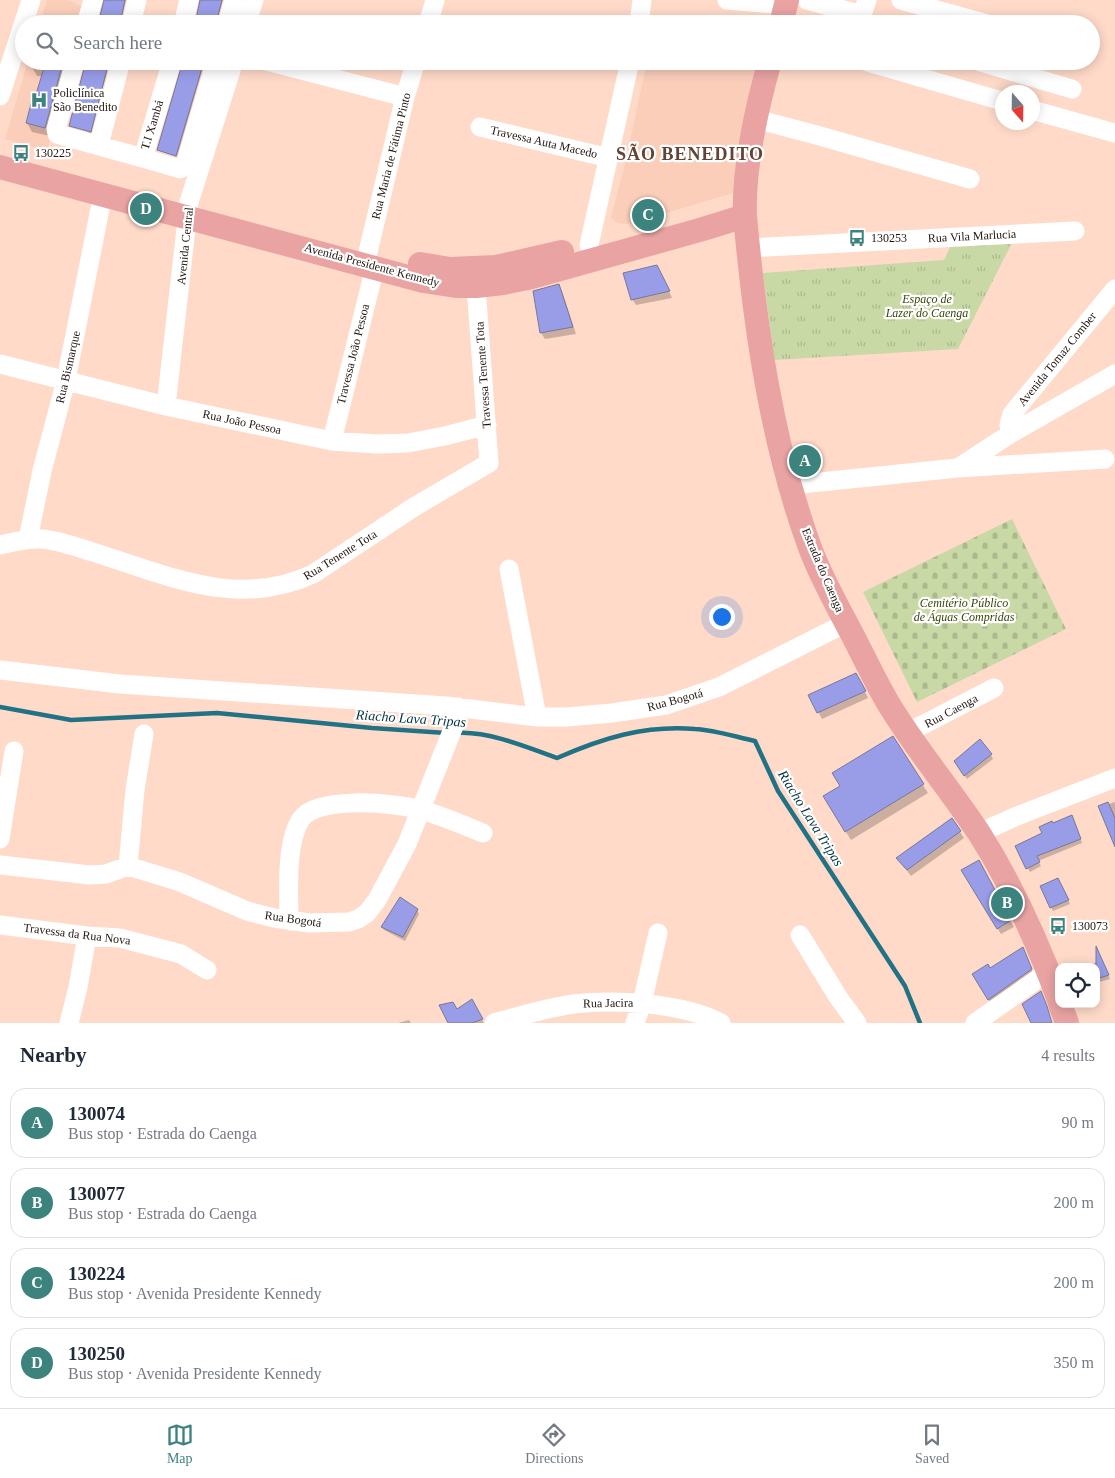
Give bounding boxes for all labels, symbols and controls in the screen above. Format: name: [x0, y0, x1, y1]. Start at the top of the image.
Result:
search box: [15, 15, 1100, 70]
icon: search: [33, 29, 61, 57]
text: Search here: [73, 32, 162, 53]
north arrow: [995, 85, 1040, 130]
place label: Policlínica São Benedito: [53, 86, 117, 114]
hospital icon: Policlínica São Benedito: [29, 90, 49, 110]
street label: Rua Maria de Fátima Pinto: [368, 91, 414, 221]
street label: T.I Xambá: [138, 98, 166, 151]
street label: Travessa Auta Macedo: [489, 123, 599, 161]
bus stop icon: 130225: [11, 143, 31, 163]
district label: SÃO BENEDITO: [616, 143, 764, 164]
place label: 130225: [35, 146, 71, 160]
pin: D: [130, 190, 162, 228]
pin: C: [632, 196, 664, 234]
street label: Avenida Central: [174, 206, 196, 286]
street label: Rua Vila Marlucia: [928, 227, 1017, 245]
bus stop icon: 130253: [847, 228, 867, 248]
place label: 130253: [871, 231, 907, 245]
street label: Avenida Presidente Kennedy: [303, 240, 441, 290]
park label: Espaço de Lazer do Caenga: [885, 292, 968, 320]
street label: Travessa João Pessoa: [334, 302, 372, 406]
street label: Avenida Tomaz Comber: [1015, 309, 1099, 409]
street label: Travessa Tenente Tota: [472, 321, 494, 429]
street label: Rua Bismarque: [53, 329, 83, 405]
street label: Rua João Pessoa: [201, 407, 283, 437]
pin: A: [789, 442, 821, 480]
street label: Rua Tenente Tota: [301, 526, 380, 583]
street label: Estrada do Caenga: [799, 526, 847, 615]
park label: Cemitério Público de Águas Compridas: [914, 596, 1015, 624]
your location: [709, 604, 735, 630]
street label: Rua Bogotá: [646, 686, 705, 714]
street label: Rua Caenga: [922, 691, 981, 731]
water label: Riacho Lava Tripas: [354, 707, 467, 730]
water label: Riacho Lava Tripas: [774, 767, 846, 870]
pin: B: [991, 884, 1023, 922]
street label: Rua Bogotá: [264, 908, 323, 930]
bus stop icon: 130073: [1048, 916, 1068, 936]
place label: 130073: [1072, 919, 1108, 933]
street label: Travessa da Rua Nova: [23, 920, 132, 948]
map controls: [1055, 963, 1100, 1008]
button: locate: [1055, 963, 1100, 1008]
street label: Rua Jacira: [583, 996, 634, 1010]
text: Nearby: [20, 1043, 87, 1067]
text: 4 results: [1041, 1047, 1095, 1064]
text: 130074: [68, 1103, 125, 1124]
text: A: [31, 1114, 43, 1131]
text: 90 m: [1062, 1114, 1094, 1131]
text: Bus stop · Estrada do Caenga: [68, 1125, 257, 1142]
text: 130077: [68, 1183, 125, 1204]
text: B: [32, 1194, 42, 1211]
text: 200 m: [1054, 1194, 1094, 1211]
text: Bus stop · Estrada do Caenga: [68, 1205, 257, 1222]
text: 130224: [68, 1263, 125, 1284]
text: C: [31, 1274, 43, 1291]
text: 200 m: [1054, 1274, 1094, 1291]
text: Bus stop · Avenida Presidente Kennedy: [68, 1285, 321, 1302]
text: 130250: [68, 1343, 125, 1364]
text: D: [31, 1354, 43, 1371]
text: 350 m: [1054, 1354, 1094, 1371]
text: Bus stop · Avenida Presidente Kennedy: [68, 1365, 321, 1382]
tab: Map: [166, 1421, 194, 1467]
tab: Directions: [525, 1421, 584, 1467]
tab: Saved: [915, 1421, 949, 1467]

